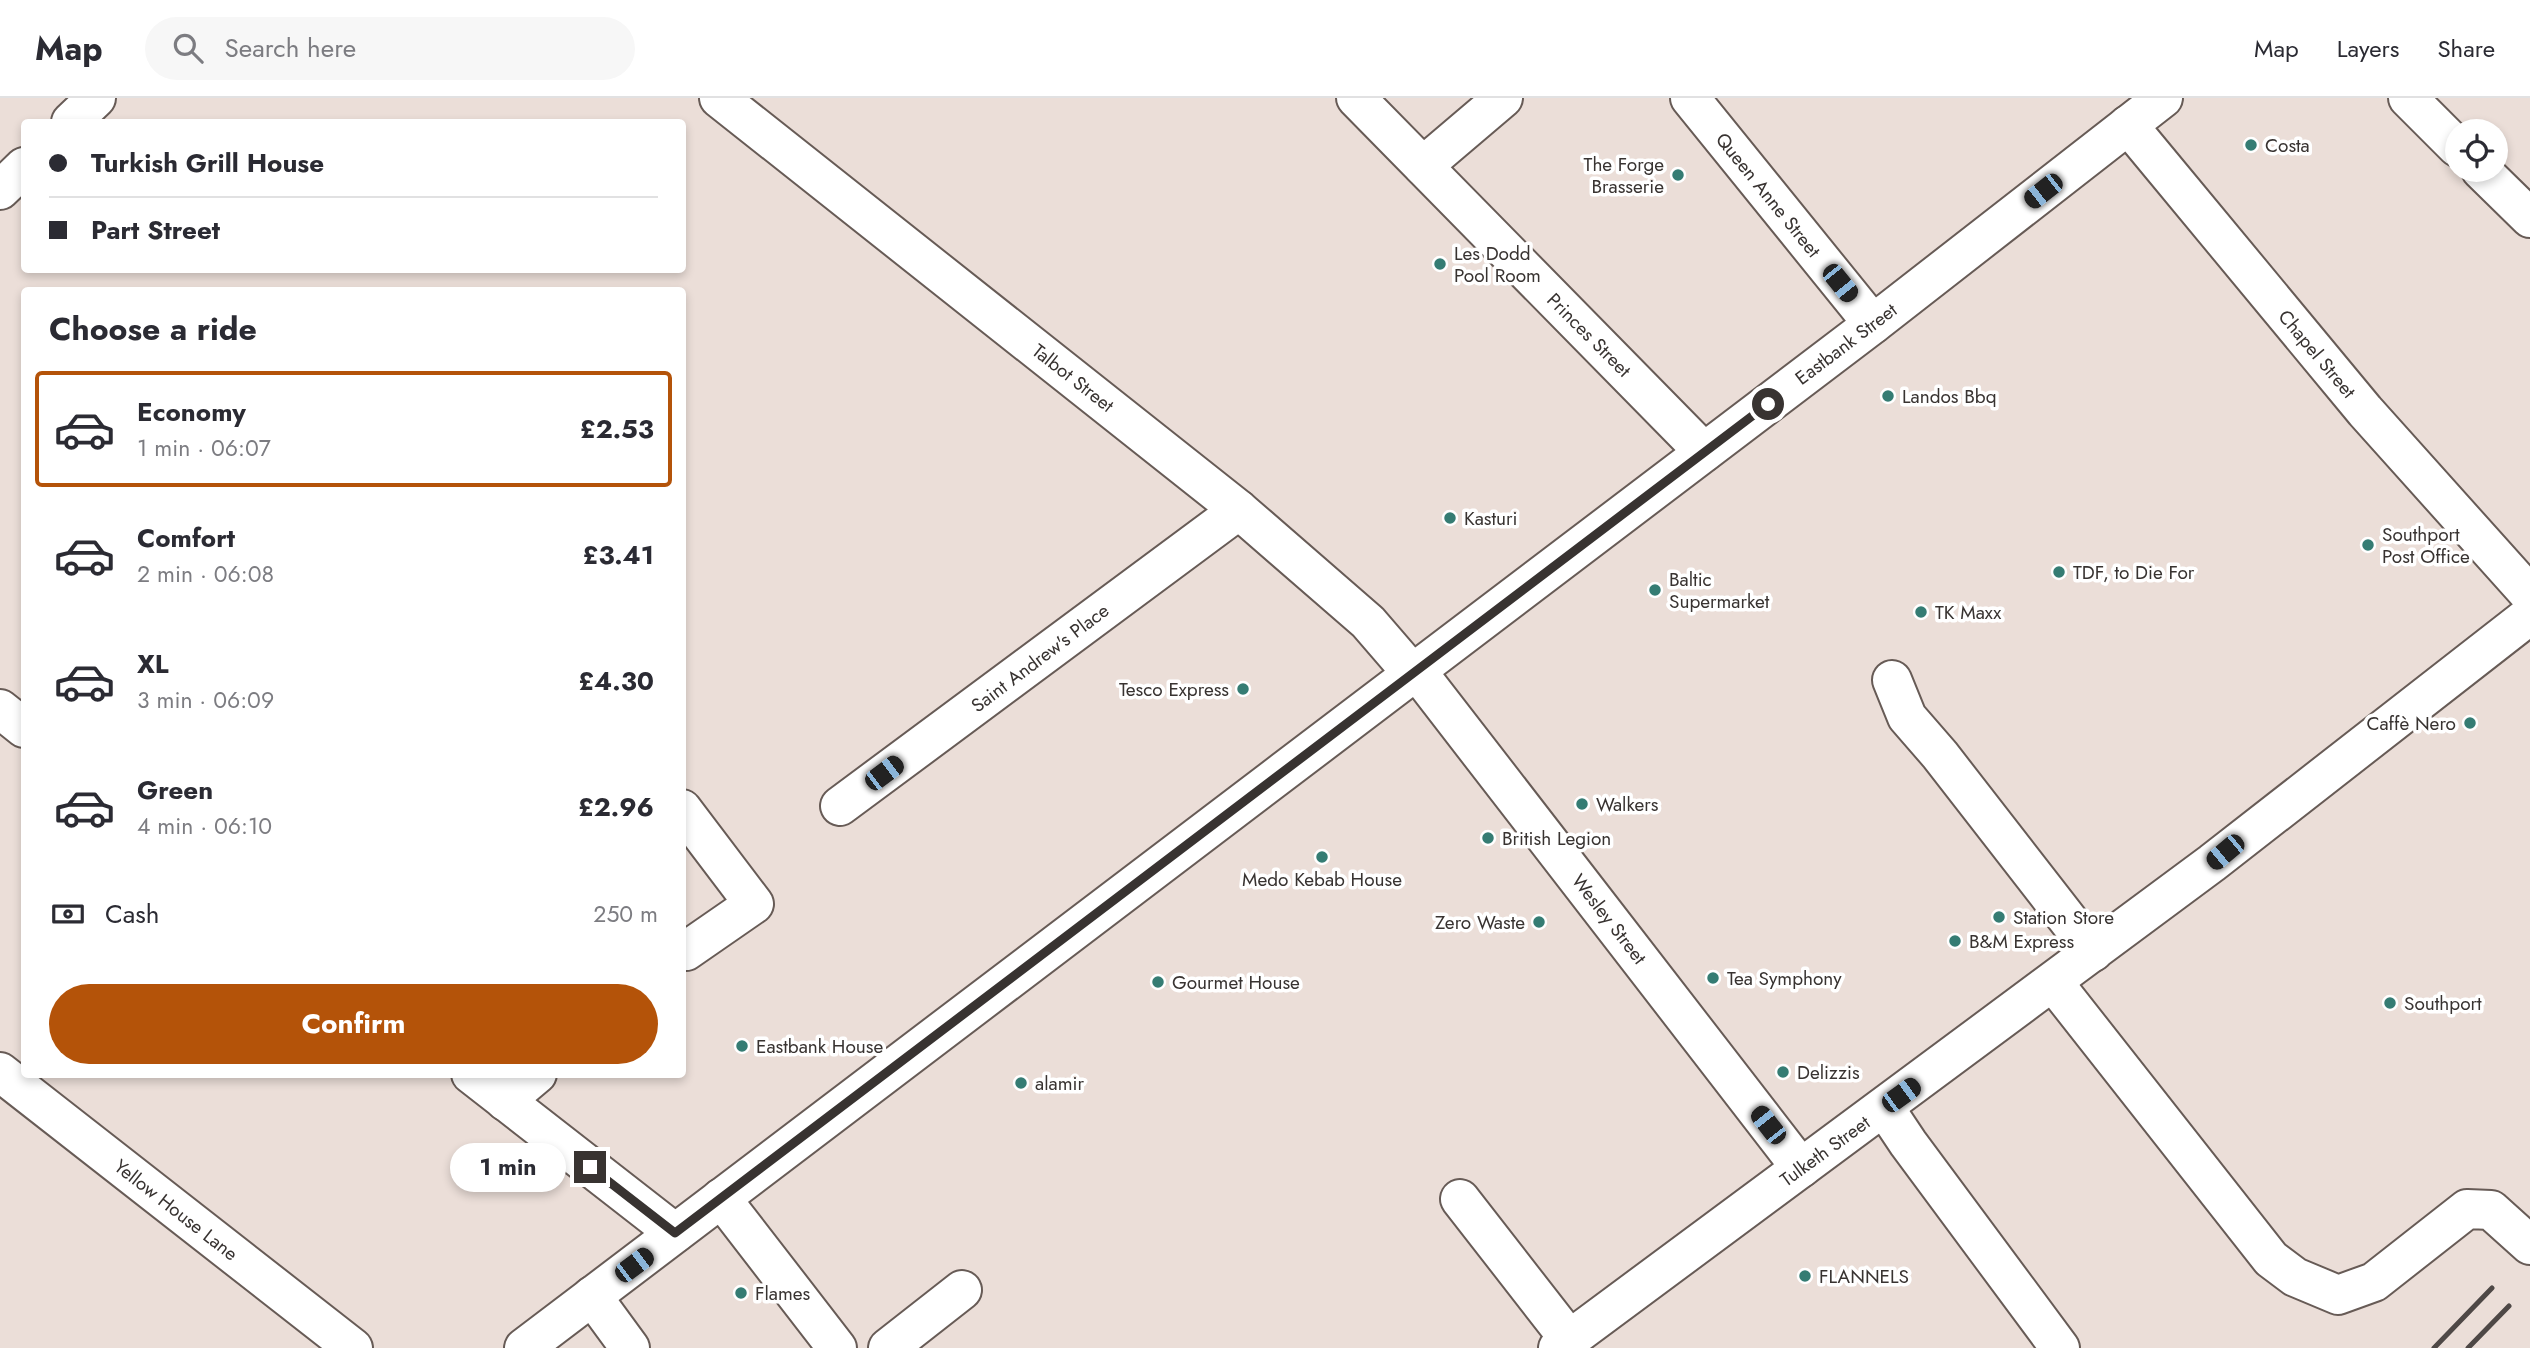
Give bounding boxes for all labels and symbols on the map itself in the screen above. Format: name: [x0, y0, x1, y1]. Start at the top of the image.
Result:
street label: Queen Anne Street: [1709, 127, 1827, 263]
place label: Costa: [2265, 132, 2310, 159]
marker: Costa: [2243, 137, 2259, 153]
place label: The Forge Brasserie: [1584, 151, 1664, 200]
marker: The Forge Brasserie: [1670, 167, 1686, 183]
car: [2020, 170, 2067, 212]
place label: Les Dodd Pool Room: [1454, 240, 1541, 289]
marker: Les Dodd Pool Room: [1432, 256, 1448, 272]
car: [1819, 260, 1862, 306]
street label: Princes Street: [1541, 287, 1637, 383]
street label: Eastbank Street: [1789, 297, 1903, 391]
street label: Chapel Street: [2272, 304, 2362, 404]
street label: Talbot Street: [1026, 337, 1120, 419]
place label: Landos Bbq: [1902, 383, 1997, 410]
route start: [1752, 388, 1784, 420]
marker: Landos Bbq: [1880, 388, 1896, 404]
place label: Kasturi: [1464, 505, 1518, 532]
marker: Kasturi: [1442, 510, 1458, 526]
place label: Southport Post Office: [2382, 521, 2470, 570]
marker: Southport Post Office: [2360, 537, 2376, 553]
place label: TDF, to Die For: [2073, 559, 2195, 586]
marker: TDF, to Die For: [2051, 564, 2067, 580]
place label: Baltic Supermarket: [1669, 566, 1770, 615]
marker: Baltic Supermarket: [1647, 582, 1663, 598]
street label: Saint Andrew's Place: [965, 597, 1115, 719]
place label: TK Maxx: [1935, 599, 2001, 626]
marker: TK Maxx: [1913, 604, 1929, 620]
place label: Tesco Express: [1119, 676, 1229, 703]
marker: Tesco Express: [1235, 681, 1251, 697]
place label: Caffè Nero: [2366, 710, 2456, 737]
marker: Caffè Nero: [2462, 715, 2478, 731]
car: [861, 752, 908, 794]
place label: Walkers: [1596, 791, 1659, 818]
marker: Walkers: [1574, 796, 1590, 812]
place label: British Legion: [1502, 825, 1611, 852]
marker: British Legion: [1480, 830, 1496, 846]
car: [2203, 830, 2248, 874]
marker: Medo Kebab House: [1314, 849, 1330, 865]
place label: Medo Kebab House: [1242, 866, 1402, 893]
street label: Wesley Street: [1565, 868, 1653, 970]
place label: Station Store: [2013, 904, 2114, 931]
place label: Zero Waste: [1435, 909, 1525, 936]
marker: Station Store: [1991, 909, 2007, 925]
marker: Zero Waste: [1531, 914, 1547, 930]
place label: B&M Express: [1969, 928, 2074, 955]
marker: B&M Express: [1947, 933, 1963, 949]
place label: Tea Symphony: [1727, 965, 1842, 992]
place label: Gourmet House: [1172, 969, 1300, 996]
marker: Tea Symphony: [1705, 970, 1721, 986]
marker: Gourmet House: [1150, 974, 1166, 990]
place label: Southport: [2404, 990, 2482, 1017]
marker: Southport: [2382, 995, 2398, 1011]
place label: Eastbank House: [756, 1033, 883, 1060]
marker: Eastbank House: [734, 1038, 750, 1054]
place label: Delizzis: [1797, 1059, 1860, 1086]
marker: Delizzis: [1775, 1064, 1791, 1080]
place label: alamir: [1035, 1070, 1084, 1097]
car: [1878, 1074, 1925, 1116]
marker: alamir: [1013, 1075, 1029, 1091]
car: [1747, 1102, 1790, 1148]
street label: Tulketh Street: [1775, 1109, 1876, 1193]
callout: 1 min: [450, 1142, 566, 1192]
route end: [574, 1151, 606, 1183]
street label: Yellow House Lane: [108, 1153, 244, 1267]
car: [611, 1244, 658, 1286]
place label: FLANNELS: [1819, 1263, 1909, 1290]
marker: FLANNELS: [1797, 1268, 1813, 1284]
place label: Flames: [755, 1280, 811, 1307]
marker: Flames: [733, 1285, 749, 1301]

